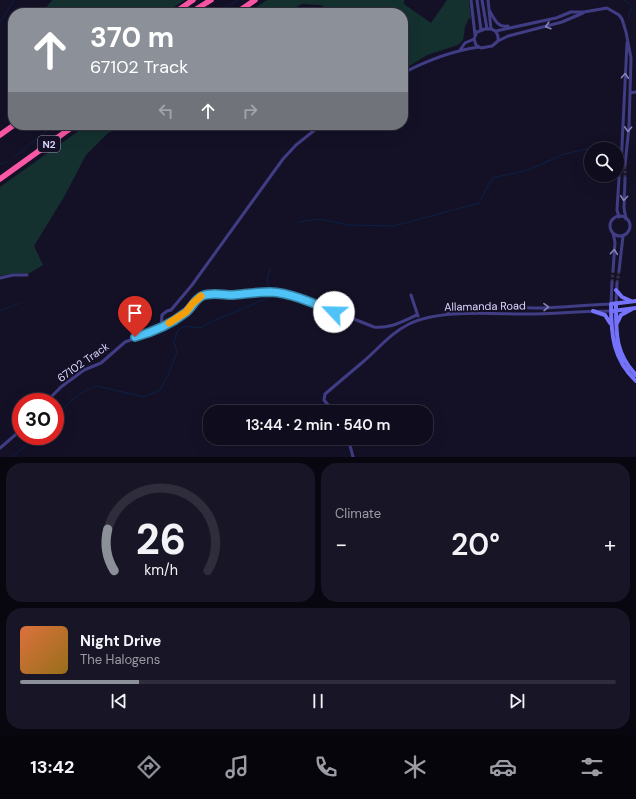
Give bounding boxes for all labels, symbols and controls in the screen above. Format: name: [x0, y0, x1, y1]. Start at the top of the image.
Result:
text: 370 m: [90, 19, 174, 56]
one-way arrow: [545, 21, 552, 30]
icon: ahead: [24, 24, 76, 76]
text: 67102 Track: [90, 55, 188, 79]
one-way arrow: [620, 73, 629, 79]
icon: left: [155, 100, 177, 122]
icon: ahead: [197, 100, 219, 122]
icon: right: [239, 100, 261, 122]
one-way arrow: [624, 126, 633, 132]
road number: N2: [38, 136, 60, 152]
map controls: [584, 142, 624, 182]
button: search: [584, 142, 624, 182]
one-way arrow: [620, 195, 629, 201]
one-way arrow: [610, 249, 619, 255]
position arrow: [313, 291, 355, 333]
pin: [118, 296, 152, 337]
street label: Allamanda Road: [444, 298, 526, 314]
icon: arrive: [124, 302, 146, 324]
one-way arrow: [543, 303, 549, 312]
street label: 67102 Track: [54, 339, 112, 385]
speed limit sign: 30: [12, 393, 64, 445]
text: 13:44 · 2 min · 540 m: [246, 415, 390, 435]
text: Climate: [335, 505, 381, 522]
text: 26: [135, 512, 186, 566]
text: 20°: [451, 525, 500, 564]
text: −: [335, 530, 347, 559]
text: +: [604, 530, 616, 559]
text: km/h: [144, 560, 177, 578]
text: Night Drive: [80, 631, 161, 651]
text: The Halogens: [80, 651, 160, 668]
icon: previous: [108, 690, 130, 712]
icon: pause: [307, 690, 329, 712]
icon: next: [506, 690, 528, 712]
icon: directions: [135, 753, 163, 781]
icon: music: [223, 753, 251, 781]
icon: phone: [312, 753, 340, 781]
icon: climate: [401, 753, 429, 781]
icon: car: [489, 753, 517, 781]
icon: filters: [578, 753, 606, 781]
text: 13:42: [30, 755, 74, 779]

